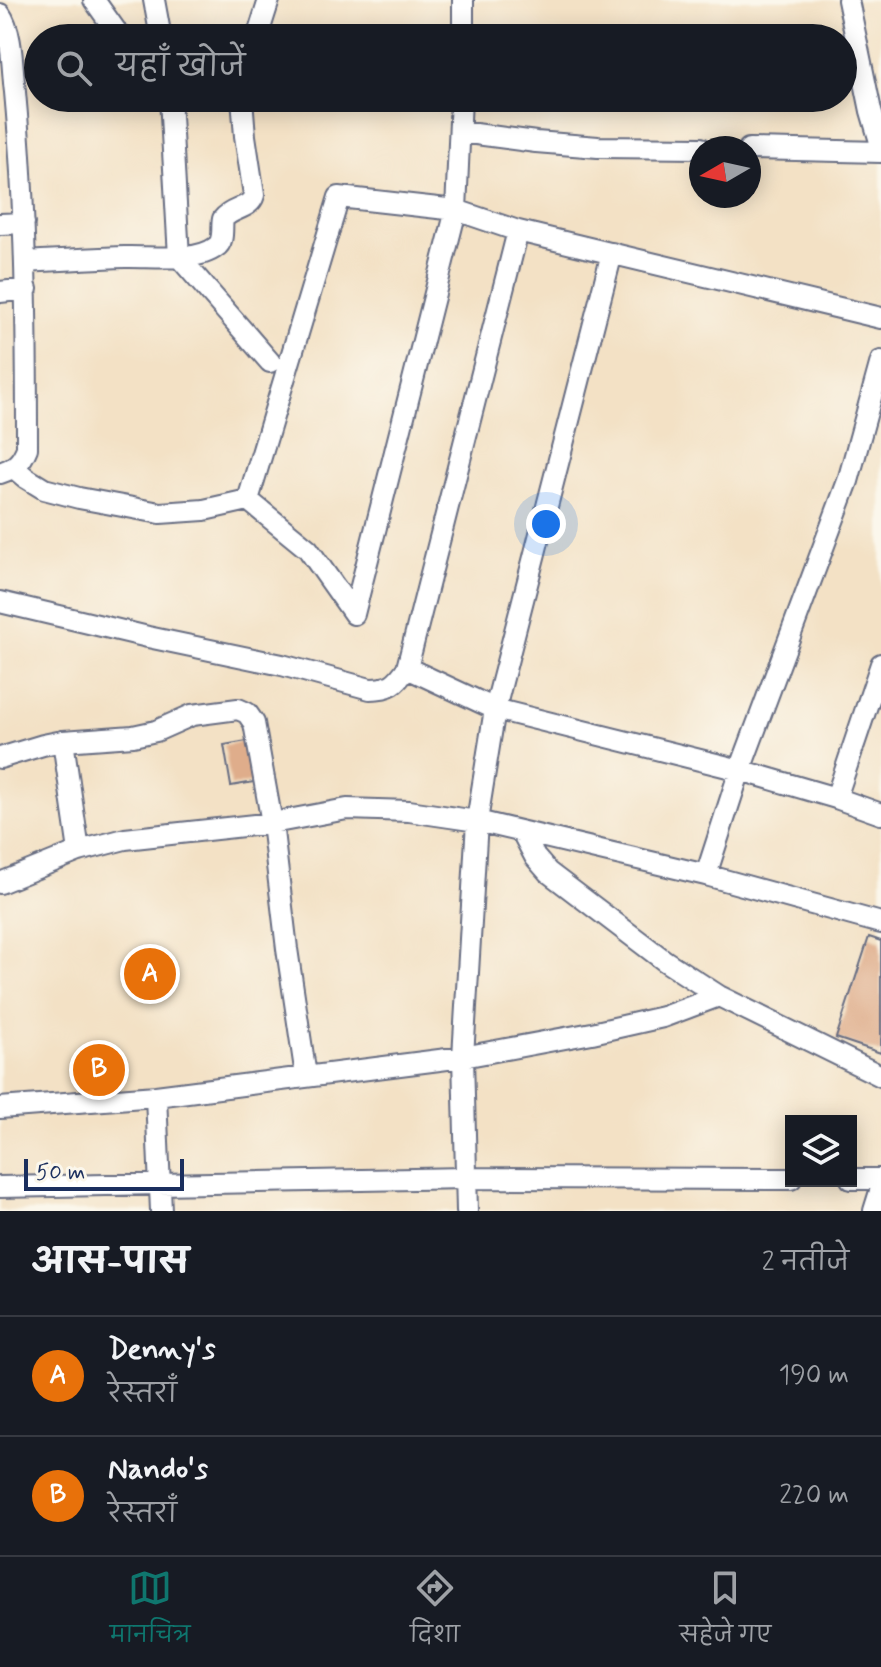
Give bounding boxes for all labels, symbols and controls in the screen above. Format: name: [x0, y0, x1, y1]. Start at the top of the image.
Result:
search box: [24, 24, 857, 112]
icon: search: [52, 46, 96, 90]
text: यहाँ खोजें: [116, 48, 245, 87]
north arrow: [689, 136, 761, 208]
your location: [526, 504, 566, 544]
pin: A: [124, 944, 176, 1004]
pin: B: [73, 1040, 125, 1100]
map controls: [785, 1115, 857, 1187]
button: layers: [785, 1115, 857, 1187]
scale bar: [24, 1155, 184, 1191]
text: 50 m: [36, 1159, 85, 1187]
text: आस-पास: [32, 1240, 189, 1285]
text: 2 नतीजे: [762, 1246, 849, 1280]
text: Denny's: [108, 1330, 215, 1369]
text: A: [49, 1359, 67, 1393]
text: 190 m: [779, 1359, 849, 1393]
text: रेस्तराँ: [108, 1378, 177, 1412]
text: Nando's: [108, 1450, 208, 1489]
text: B: [50, 1479, 66, 1513]
text: 220 m: [779, 1479, 849, 1513]
text: रेस्तराँ: [108, 1498, 177, 1532]
tab: मानचित्र: [110, 1566, 190, 1659]
tab: दिशा: [410, 1566, 460, 1659]
tab: सहेजे गए: [680, 1566, 771, 1659]

